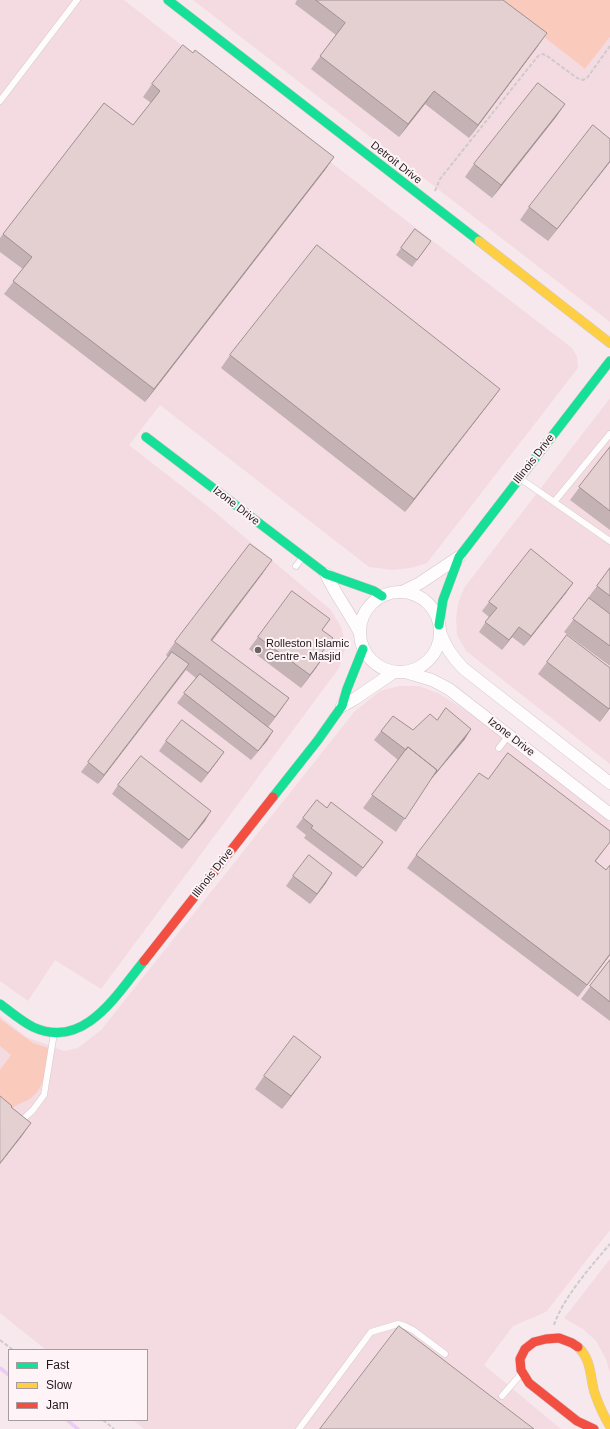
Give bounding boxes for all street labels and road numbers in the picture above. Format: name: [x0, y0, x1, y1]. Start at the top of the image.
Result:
street label: Detroit Drive: [368, 139, 424, 187]
street label: Illinois Drive: [511, 432, 557, 486]
street label: Izone Drive: [210, 484, 262, 528]
street label: Izone Drive: [485, 715, 537, 759]
street label: Illinois Drive: [190, 846, 236, 900]

